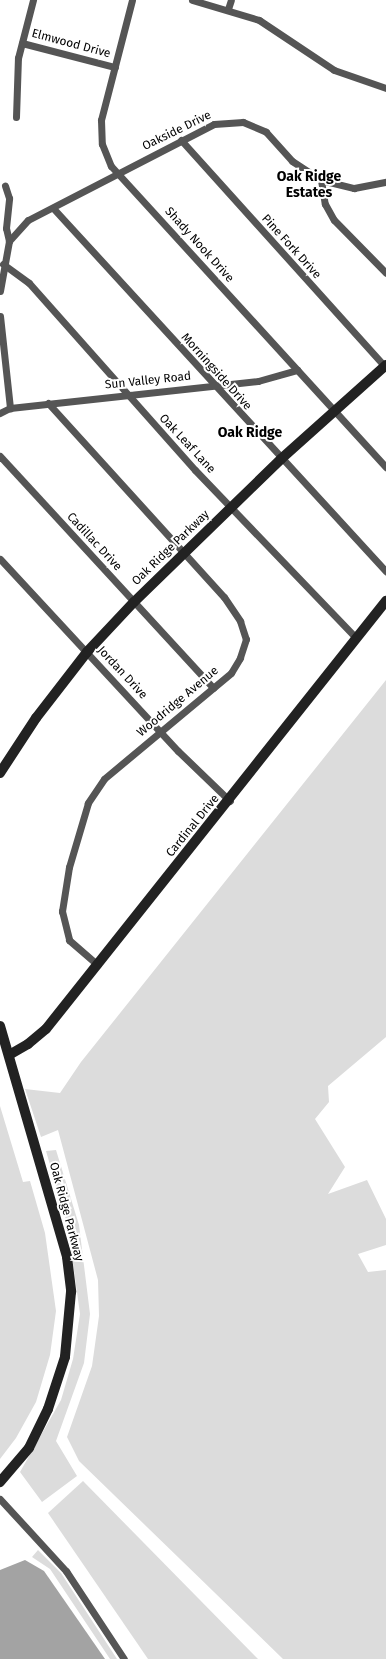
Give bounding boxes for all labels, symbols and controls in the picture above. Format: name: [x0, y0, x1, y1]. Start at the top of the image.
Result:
street label: Elmwood Drive: [30, 27, 112, 61]
street label: Oakside Drive: [140, 108, 214, 154]
district label: Oak Ridge Estates: [277, 169, 341, 202]
street label: Shady Nook Drive: [162, 204, 236, 286]
street label: Pine Fork Drive: [258, 212, 324, 282]
street label: Morningside Drive: [178, 331, 254, 413]
street label: Sun Valley Road: [104, 369, 192, 393]
street label: Oak Leaf Lane: [156, 411, 218, 477]
district label: Oak Ridge: [218, 425, 282, 441]
street label: Oak Ridge Parkway: [129, 507, 213, 589]
street label: Cadillac Drive: [63, 510, 125, 574]
street label: Jordan Drive: [94, 644, 150, 702]
street label: Woodridge Avenue: [134, 664, 222, 740]
street label: Cardinal Drive: [163, 792, 223, 860]
street label: Oak Ridge Parkway: [46, 1161, 86, 1263]

